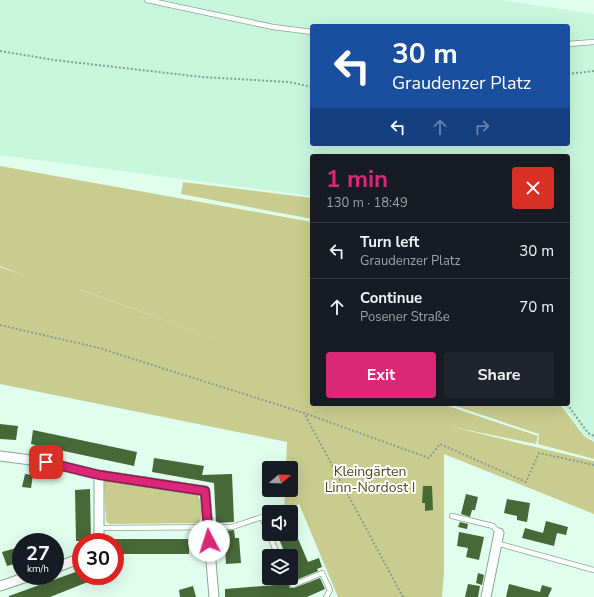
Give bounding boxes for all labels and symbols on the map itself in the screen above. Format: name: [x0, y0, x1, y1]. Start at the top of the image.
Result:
pin: [29, 445, 63, 479]
north arrow: [262, 461, 298, 497]
park label: Kleingärten Linn-Nordost I: [325, 462, 415, 497]
position arrow: [188, 520, 230, 562]
speed limit sign: 30: [72, 533, 124, 585]

